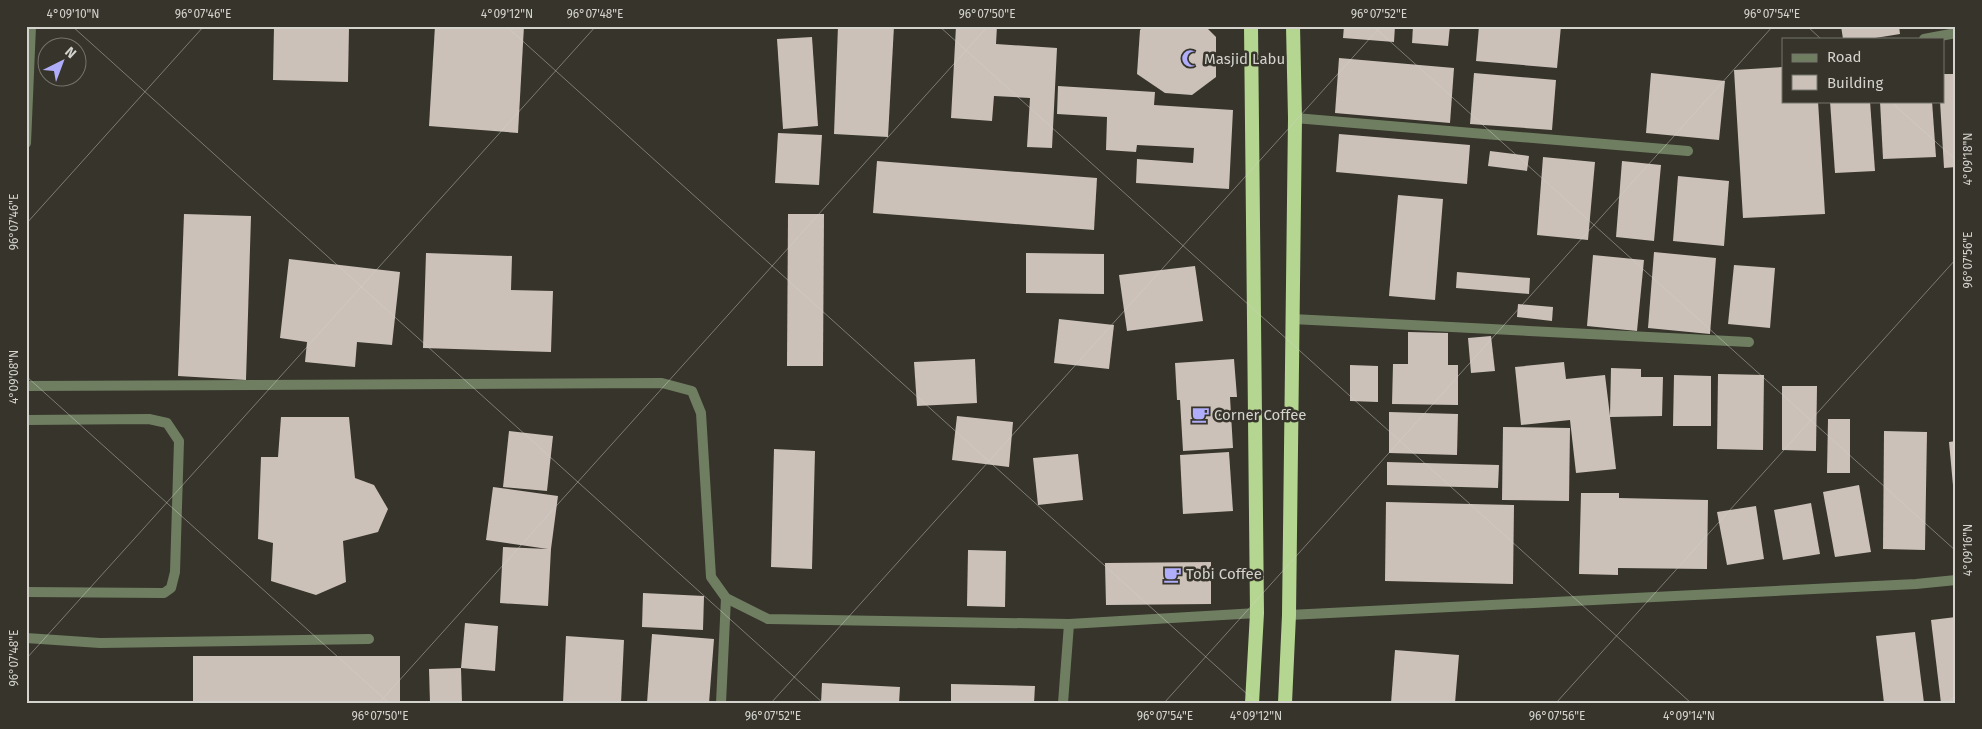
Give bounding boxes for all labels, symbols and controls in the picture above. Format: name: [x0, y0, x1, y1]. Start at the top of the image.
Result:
text: 4°09'10"N: [47, 7, 99, 21]
text: 96°07'46"E: [175, 7, 231, 21]
text: 4°09'12"N: [481, 7, 533, 21]
text: 96°07'48"E: [567, 7, 623, 21]
text: 96°07'50"E: [958, 7, 1016, 21]
text: 96°07'52"E: [1351, 7, 1407, 21]
text: 96°07'54"E: [1744, 7, 1800, 21]
north arrow: [38, 38, 88, 88]
legend: [1782, 38, 1944, 102]
text: N: [61, 43, 80, 62]
text: Road: [1827, 48, 1862, 66]
mosque icon: Masjid Labu: [1180, 49, 1200, 69]
place label: Masjid Labu: [1204, 50, 1285, 68]
text: Building: [1827, 74, 1883, 92]
text: 4°09'18"N: [1961, 133, 1975, 185]
text: 96°07'46"E: [7, 194, 21, 250]
text: 96°07'56"E: [1961, 232, 1975, 288]
text: 4°09'08"N: [7, 350, 21, 404]
cafe icon: Corner Coffee: [1190, 405, 1210, 425]
place label: Corner Coffee: [1214, 406, 1307, 424]
text: 4°09'16"N: [1961, 524, 1975, 576]
cafe icon: Tobi Coffee: [1162, 564, 1182, 584]
place label: Tobi Coffee: [1186, 565, 1262, 583]
text: 96°07'48"E: [7, 630, 21, 686]
text: 96°07'50"E: [351, 709, 409, 723]
text: 96°07'52"E: [745, 709, 801, 723]
text: 96°07'54"E: [1137, 709, 1193, 723]
text: 4°09'12"N: [1230, 709, 1282, 723]
text: 96°07'56"E: [1529, 709, 1585, 723]
text: 4°09'14"N: [1663, 709, 1715, 723]

